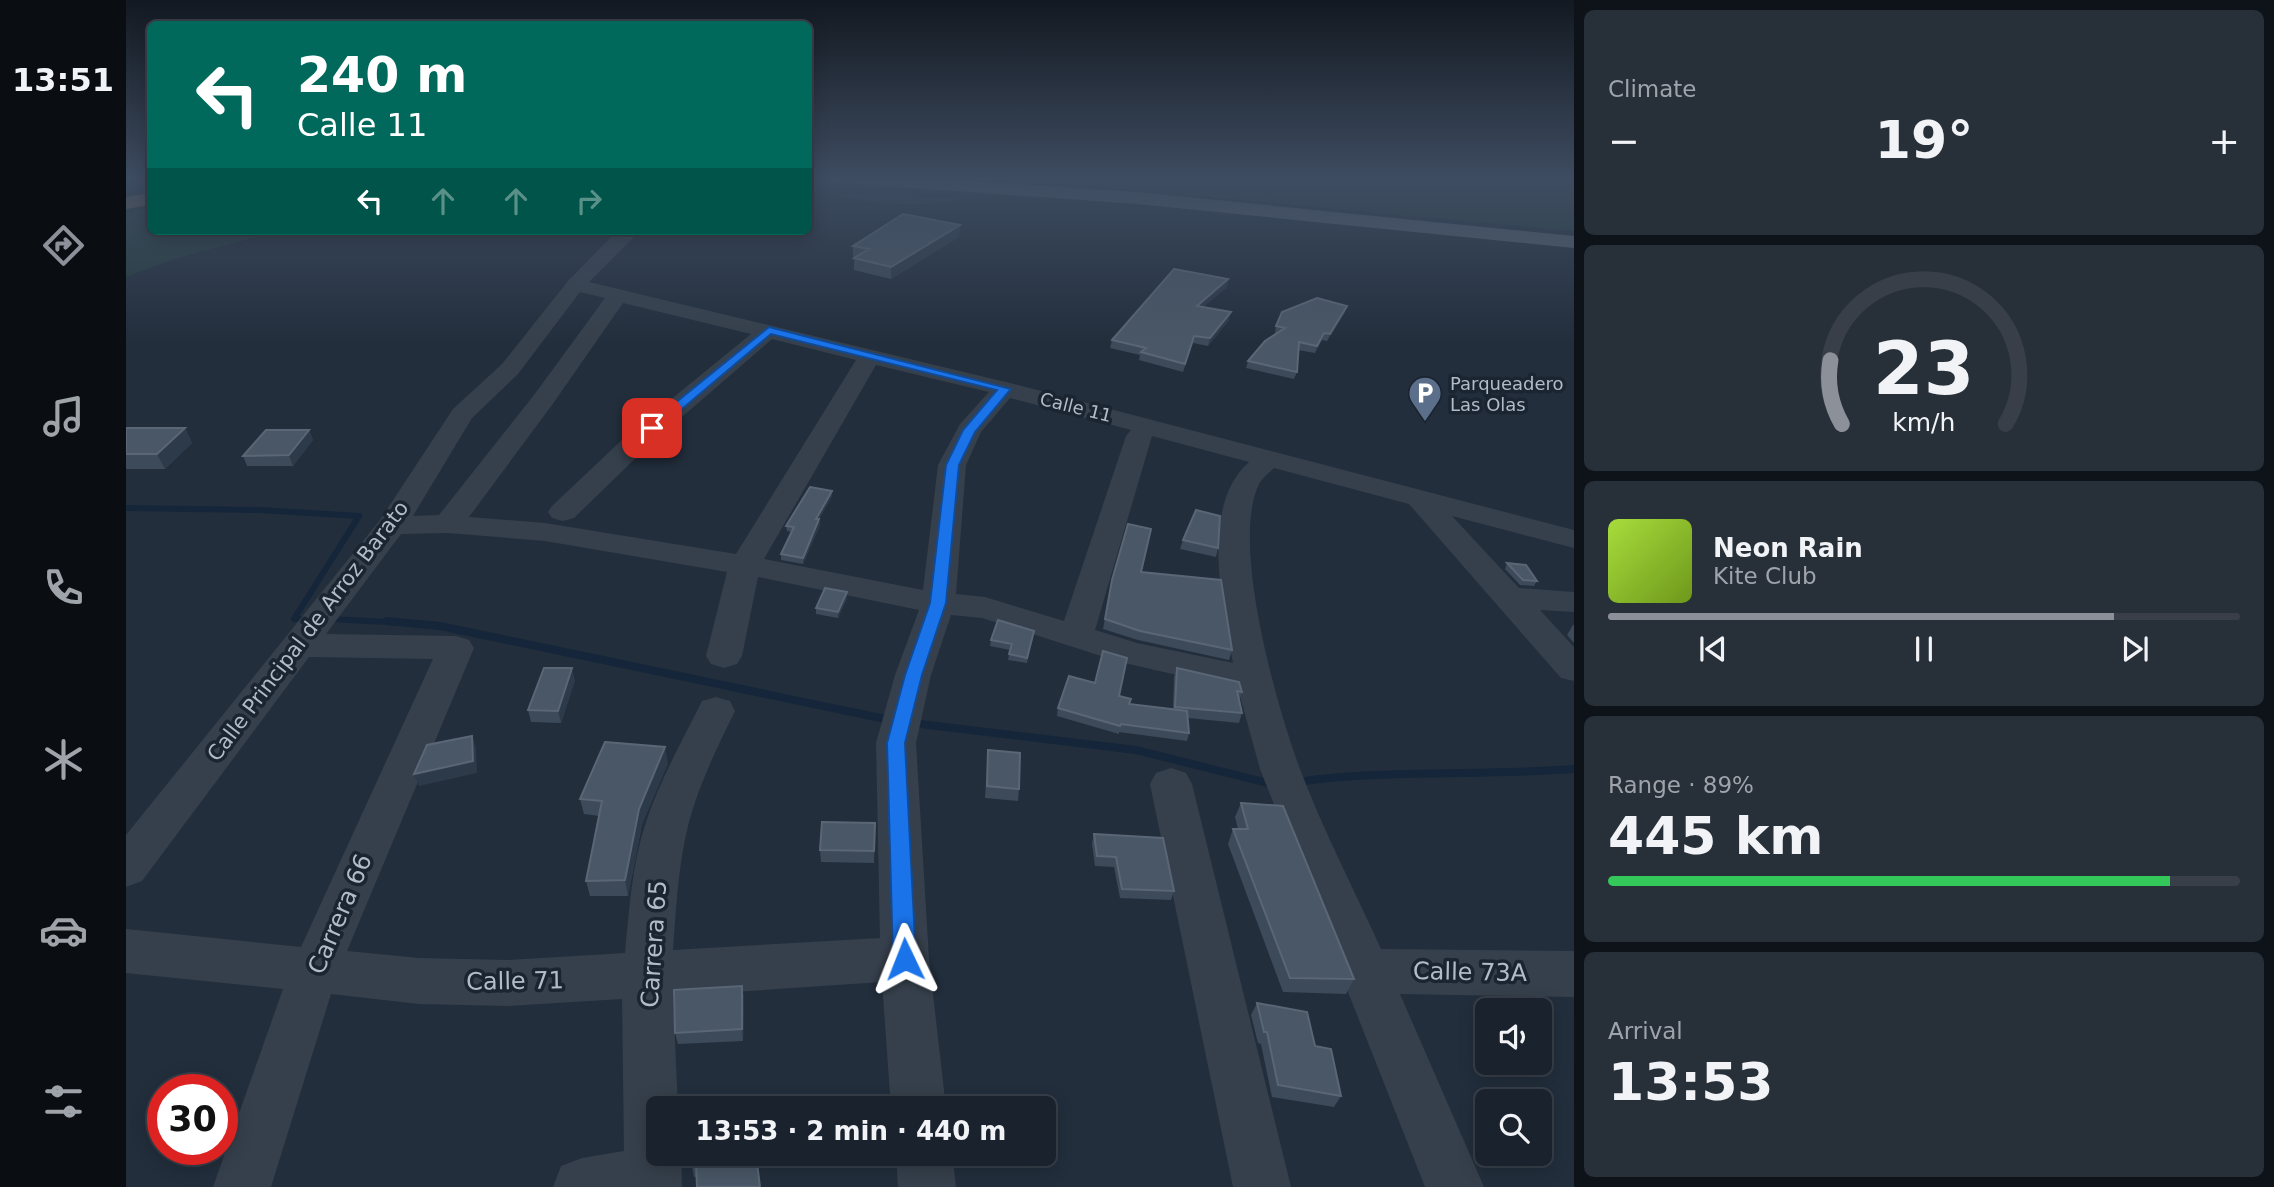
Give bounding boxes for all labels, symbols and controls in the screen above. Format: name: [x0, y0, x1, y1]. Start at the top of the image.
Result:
text: 240 m: [297, 47, 467, 104]
icon: left: [182, 49, 273, 140]
text: 13:51: [12, 61, 114, 99]
text: Climate: [1608, 76, 1697, 102]
text: Calle 11: [297, 106, 427, 144]
text: 19°: [1875, 110, 1973, 170]
text: −: [1608, 119, 1640, 163]
text: +: [2208, 119, 2240, 163]
icon: left: [351, 182, 389, 220]
icon: ahead: [424, 182, 462, 220]
icon: ahead: [497, 182, 535, 220]
icon: right: [570, 182, 608, 220]
icon: directions: [39, 221, 88, 270]
text: 23: [1873, 327, 1975, 412]
place label: Parqueadero Las Olas: [1450, 373, 1564, 415]
parking icon: Parqueadero Las Olas: [1406, 374, 1444, 423]
street label: Calle 11: [1038, 388, 1114, 426]
icon: music: [39, 392, 88, 441]
pin: [622, 398, 682, 458]
text: km/h: [1892, 408, 1956, 437]
icon: arrive: [633, 409, 671, 447]
street label: Calle Principal de Arroz Barato: [202, 496, 414, 766]
text: Neon Rain: [1713, 533, 1863, 563]
icon: phone: [39, 563, 88, 612]
text: Kite Club: [1713, 563, 1817, 589]
icon: previous: [1694, 630, 1732, 668]
icon: pause: [1905, 630, 1943, 668]
icon: next: [2116, 630, 2154, 668]
icon: climate: [39, 735, 88, 784]
text: Range · 89%: [1608, 772, 1754, 798]
text: 445 km: [1608, 806, 1823, 866]
street label: Carrera 66: [302, 850, 378, 978]
street label: Carrera 65: [636, 879, 672, 1009]
icon: car: [39, 906, 88, 955]
position arrow: [868, 922, 942, 996]
street label: Calle 73A: [1413, 957, 1528, 987]
street label: Calle 71: [466, 966, 564, 996]
map controls: [1475, 998, 1552, 1166]
button: sound: [1475, 998, 1552, 1075]
text: Arrival: [1608, 1018, 1683, 1044]
text: 13:53: [1608, 1052, 1774, 1112]
speed limit sign: 30: [147, 1074, 238, 1165]
icon: filters: [39, 1077, 88, 1126]
button: search: [1475, 1089, 1552, 1166]
text: 13:53 · 2 min · 440 m: [696, 1116, 1006, 1146]

